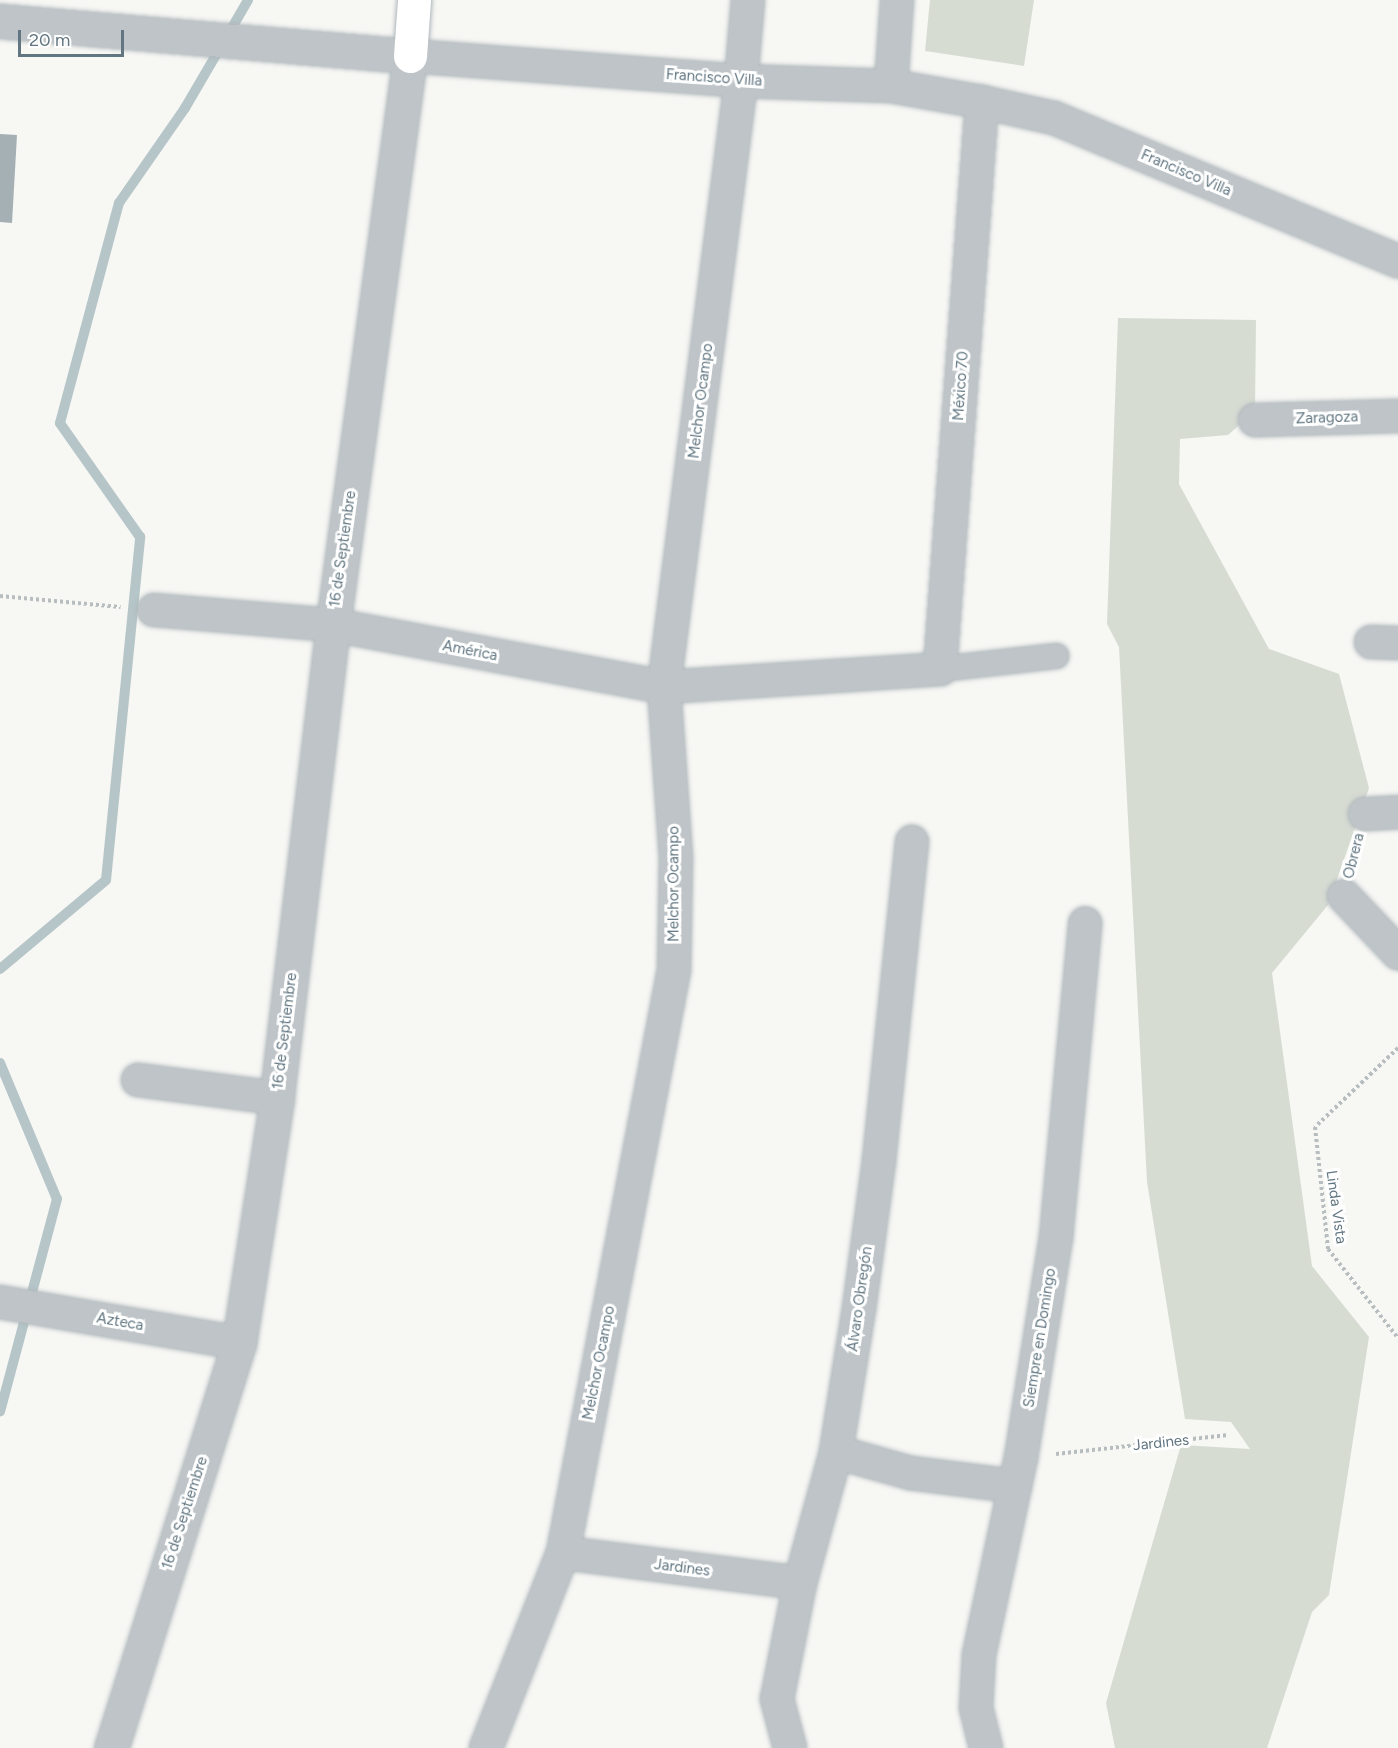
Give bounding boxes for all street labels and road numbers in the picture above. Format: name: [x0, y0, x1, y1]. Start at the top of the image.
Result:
street label: Francisco Villa: [665, 66, 763, 90]
street label: Francisco Villa: [1138, 146, 1234, 200]
street label: Melchor Ocampo: [685, 342, 717, 460]
street label: México 70: [950, 351, 972, 421]
street label: Zaragoza: [1295, 408, 1359, 428]
street label: 16 de Septiembre: [326, 490, 360, 608]
street label: América: [441, 637, 499, 665]
street label: Melchor Ocampo: [665, 826, 683, 942]
street label: Obrera: [1340, 831, 1368, 881]
street label: 16 de Septiembre: [269, 972, 301, 1090]
street label: Linda Vista: [1322, 1169, 1350, 1245]
street label: Álvaro Obregón: [844, 1245, 876, 1353]
street label: Siempre en Domingo: [1020, 1267, 1060, 1409]
street label: Melchor Ocampo: [579, 1304, 619, 1422]
street label: Azteca: [95, 1309, 145, 1335]
street label: Jardines: [1132, 1431, 1190, 1455]
street label: 16 de Septiembre: [158, 1454, 212, 1572]
street label: Jardines: [653, 1556, 711, 1580]

